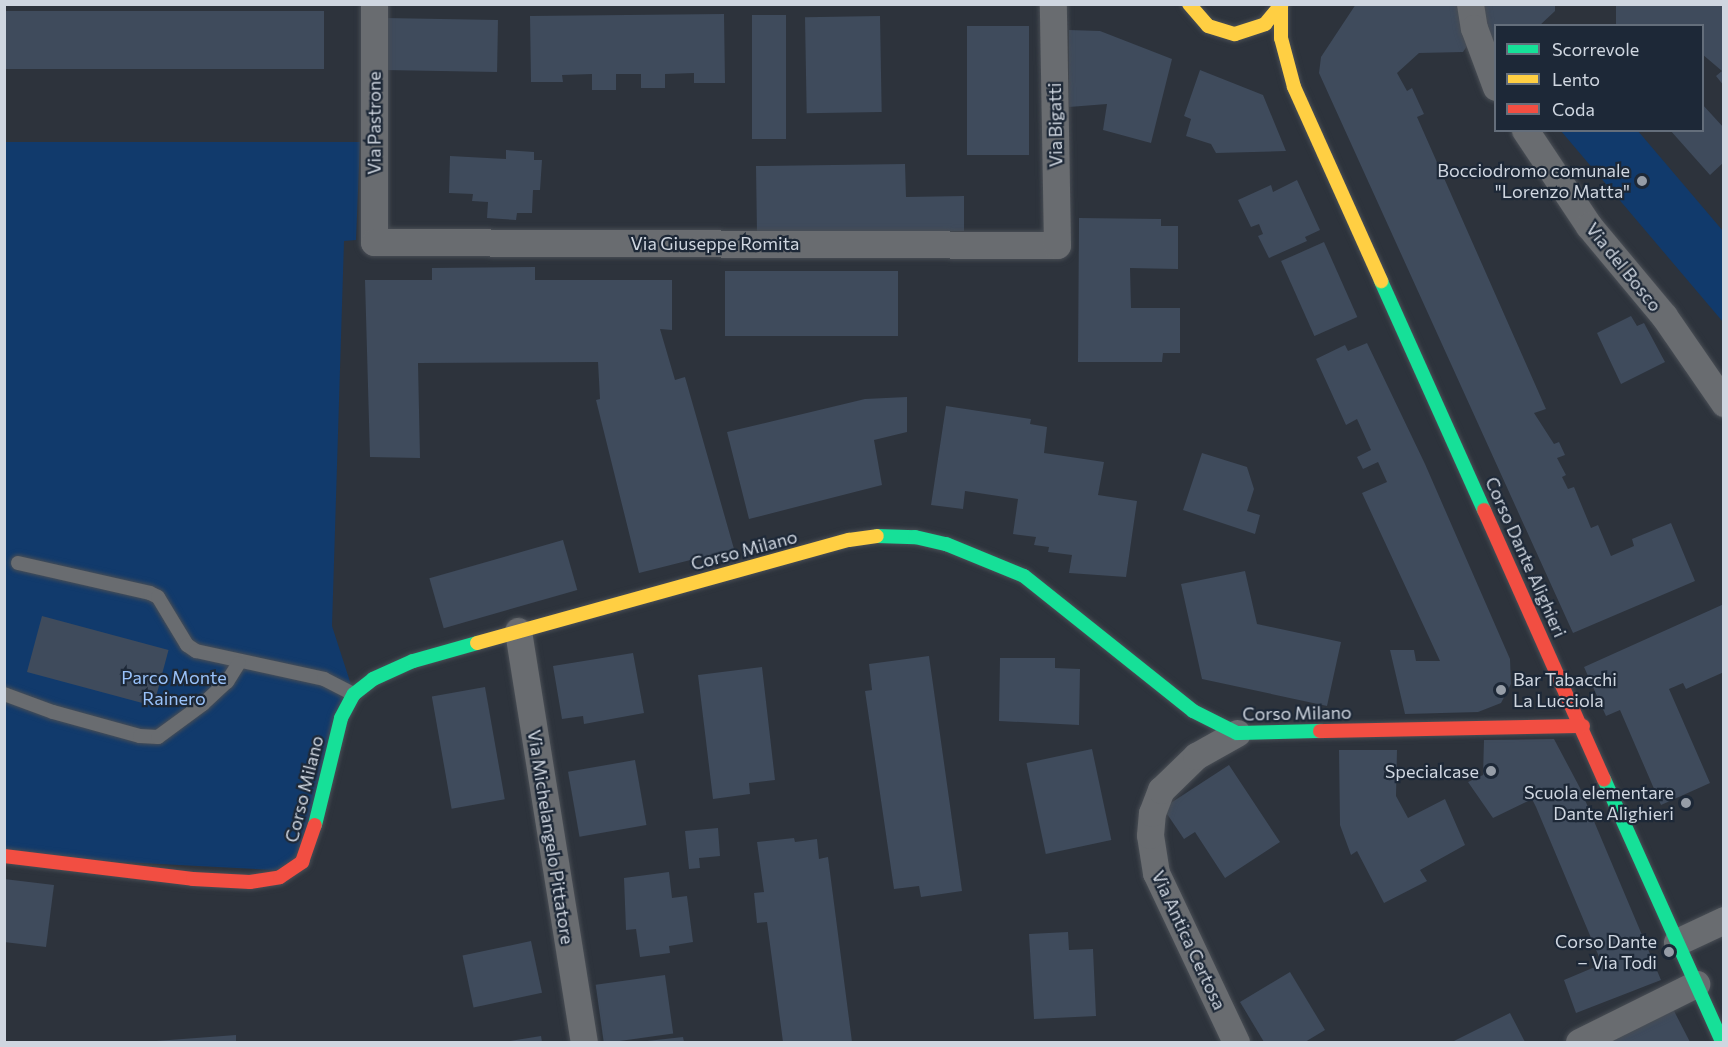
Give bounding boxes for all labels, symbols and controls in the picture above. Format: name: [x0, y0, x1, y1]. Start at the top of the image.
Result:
legend: [1494, 24, 1704, 132]
text: Scorrevole: [1552, 38, 1639, 60]
text: Lento: [1552, 68, 1600, 90]
street label: Via Pastrone: [363, 71, 385, 175]
street label: Via Bigatti: [1043, 83, 1067, 167]
text: Coda: [1552, 98, 1595, 120]
place label: Bocciodromo comunale "Lorenzo Matta": [1437, 160, 1630, 202]
marker: Bocciodromo comunale "Lorenzo Matta": [1635, 174, 1649, 188]
street label: Via del Bosco: [1582, 218, 1666, 316]
street label: Via Giuseppe Romita: [631, 232, 799, 254]
street label: Corso Dante Alighieri: [1481, 474, 1571, 640]
street label: Corso Milano: [688, 525, 800, 575]
park label: Parco Monte Rainero: [121, 667, 227, 710]
place label: Bar Tabacchi La Lucciola: [1513, 669, 1617, 712]
marker: Bar Tabacchi La Lucciola: [1494, 683, 1508, 697]
street label: Corso Milano: [1242, 701, 1352, 725]
street label: Via Michelangelo Pittatore: [523, 728, 579, 946]
street label: Corso Milano: [280, 733, 328, 845]
place label: Specialcase: [1385, 760, 1479, 782]
marker: Specialcase: [1484, 764, 1498, 778]
place label: Scuola elementare Dante Alighieri: [1524, 782, 1674, 824]
marker: Scuola elementare Dante Alighieri: [1679, 796, 1693, 810]
street label: Via Antica Certosa: [1147, 867, 1231, 1013]
place label: Corso Dante – Via Todi: [1555, 931, 1657, 974]
marker: Corso Dante – Via Todi: [1662, 945, 1676, 959]

